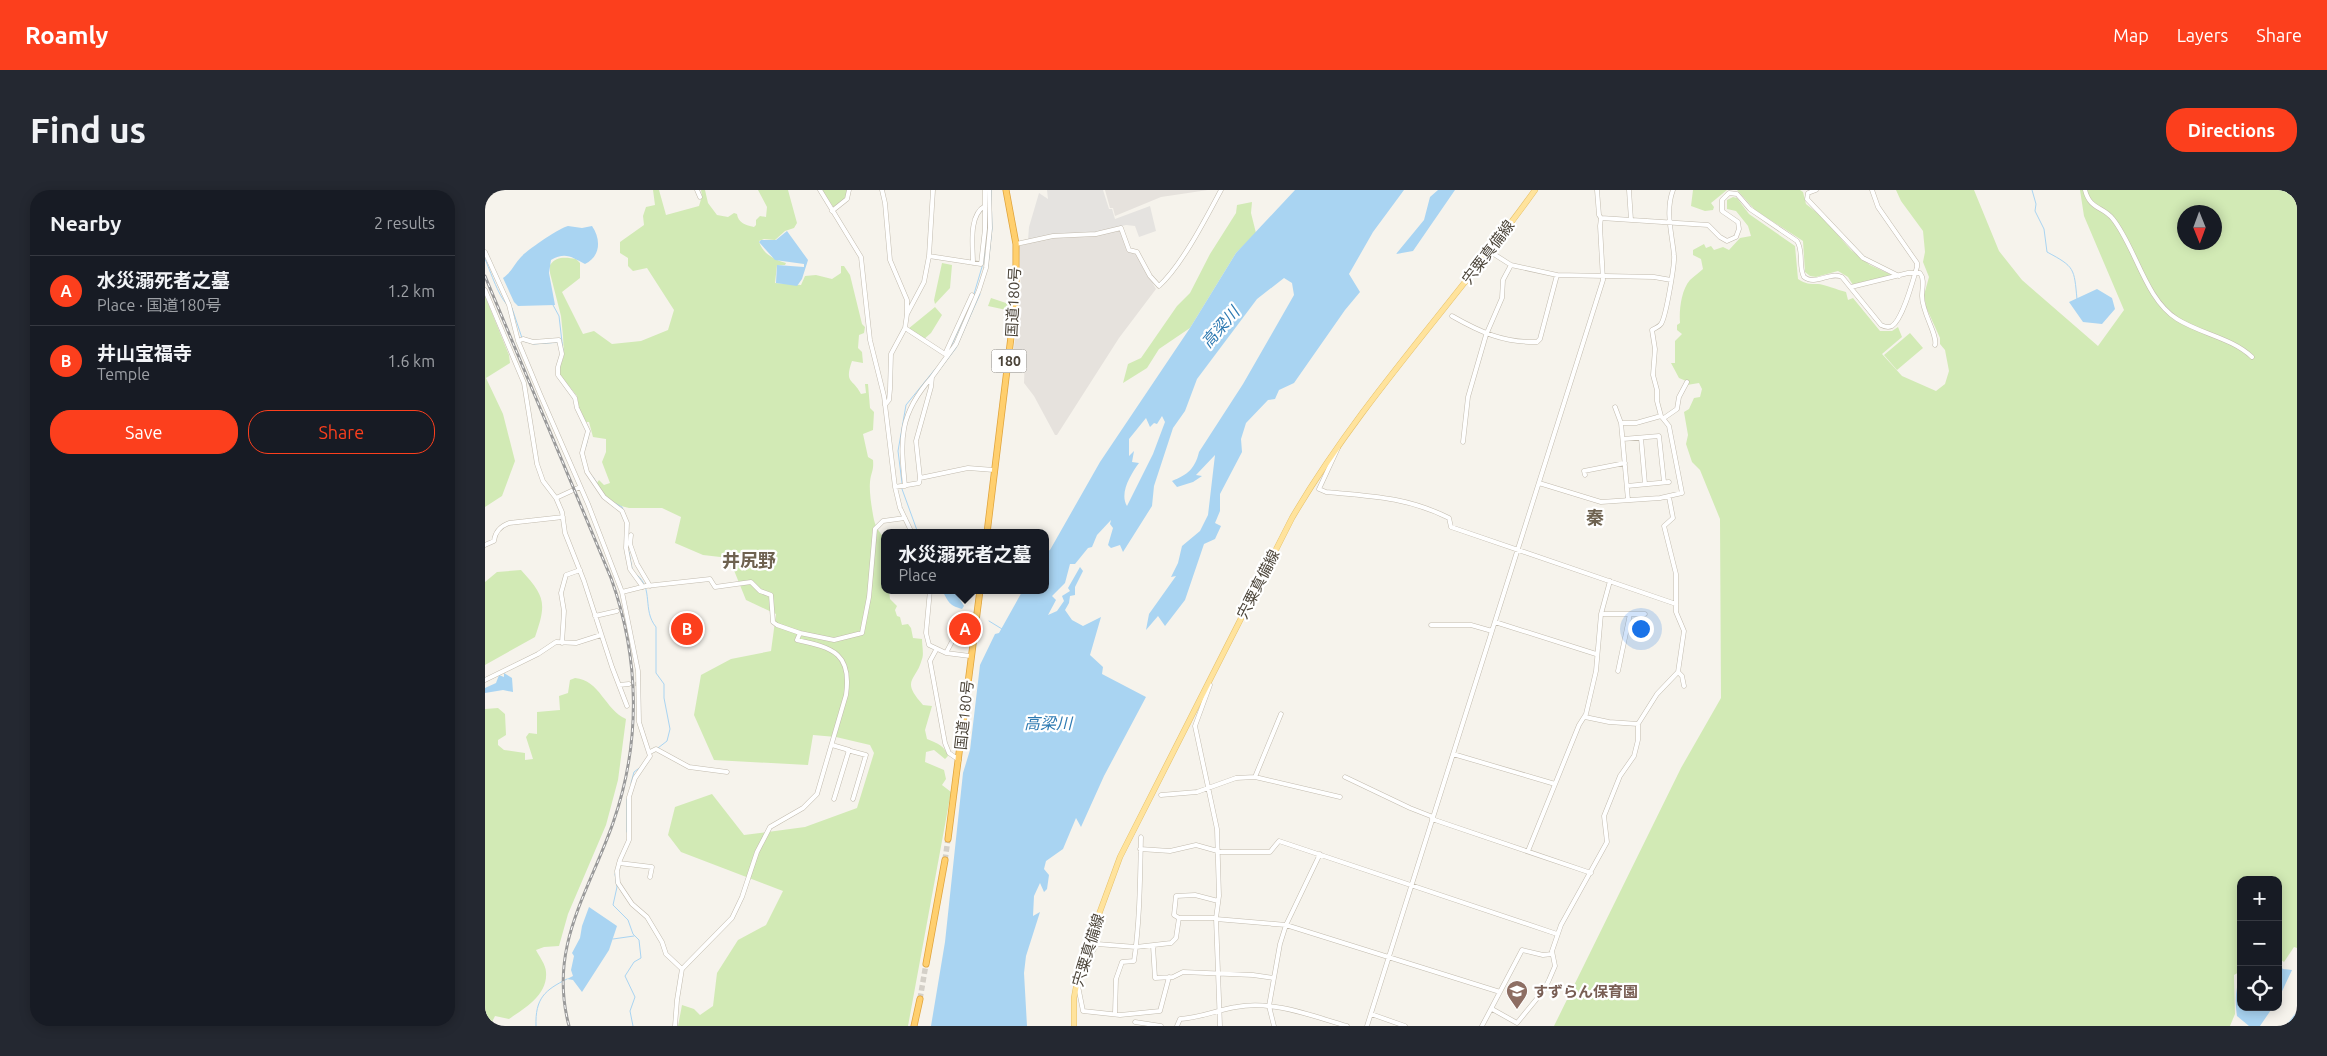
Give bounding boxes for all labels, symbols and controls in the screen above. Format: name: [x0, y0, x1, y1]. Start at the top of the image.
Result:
text: Roamly: [25, 22, 108, 49]
text: Map: [2113, 25, 2149, 45]
text: Layers: [2177, 25, 2228, 45]
text: Share: [2256, 25, 2302, 45]
button: Directions: [2166, 108, 2297, 152]
text: Find us: [30, 110, 146, 150]
north arrow: [2177, 205, 2222, 250]
text: Nearby: [50, 211, 121, 235]
text: 2 results: [374, 214, 435, 232]
street label: 宍粟真備線: [1459, 217, 1517, 287]
street label: 国道180号: [1003, 266, 1023, 338]
text: 水災溺死者之墓: [97, 269, 230, 291]
text: A: [60, 282, 72, 300]
text: 1.2 km: [387, 282, 435, 300]
text: Place · 国道180号: [97, 296, 222, 314]
water label: 高梁川: [1197, 301, 1244, 351]
text: 井山宝福寺: [97, 342, 192, 364]
road number: 180: [991, 350, 1027, 372]
text: B: [61, 352, 71, 370]
text: 1.6 km: [387, 352, 435, 370]
text: Temple: [97, 365, 150, 383]
button: Save: [50, 410, 238, 454]
button: Share: [248, 410, 435, 454]
district label: 秦: [1586, 507, 1604, 527]
popup: [881, 529, 1049, 594]
text: 水災溺死者之墓: [898, 543, 1032, 565]
street label: 宍粟真備線: [1233, 547, 1283, 621]
district label: 井尻野: [722, 550, 776, 570]
text: Place: [898, 566, 937, 584]
pin: B: [671, 610, 703, 648]
pin: A: [949, 610, 981, 648]
your location: [1628, 616, 1654, 642]
street label: 国道180号: [952, 679, 976, 751]
water label: 高梁川: [1024, 714, 1074, 732]
map controls: [2237, 876, 2282, 1011]
button: +: [2237, 876, 2282, 921]
street label: 宍粟真備線: [1069, 912, 1107, 988]
button: −: [2237, 921, 2282, 966]
button: locate: [2237, 966, 2282, 1011]
school or university icon: すずらん保育園: [1505, 979, 1529, 1010]
place label: すずらん保育園: [1533, 983, 1638, 1000]

